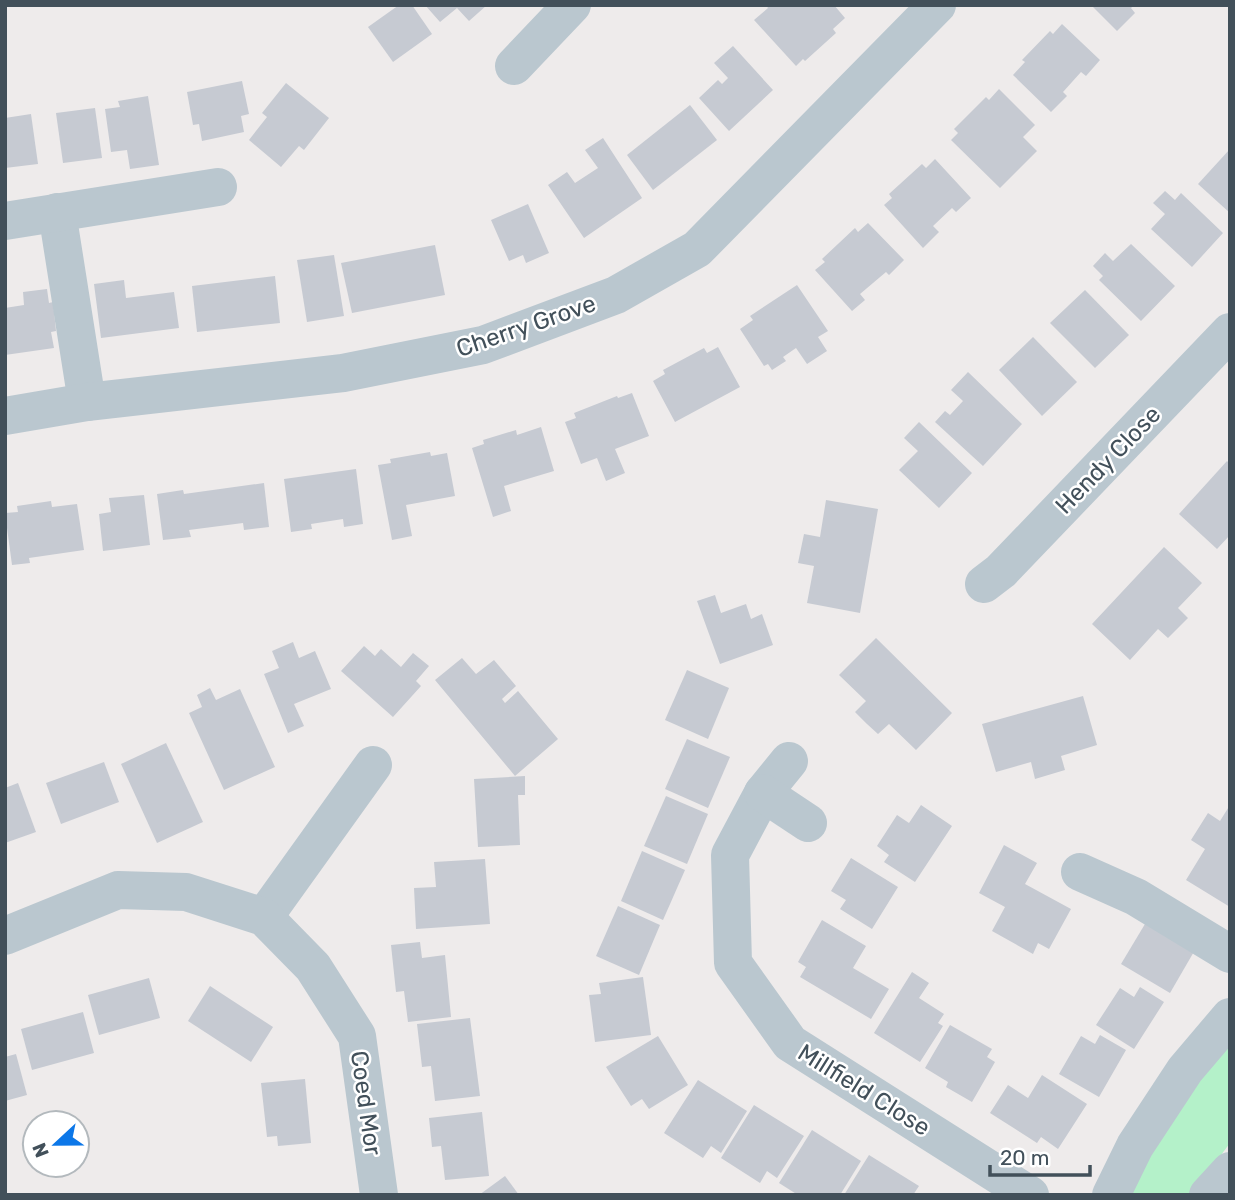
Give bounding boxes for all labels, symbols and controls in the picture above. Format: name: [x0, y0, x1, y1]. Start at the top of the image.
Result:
street label: Cherry Grove: [453, 289, 599, 363]
street label: Hendy Close: [1050, 400, 1166, 520]
street label: Millfield Close: [793, 1038, 935, 1142]
street label: Coed Mor: [345, 1049, 387, 1157]
north arrow: [21, 1109, 91, 1179]
scale bar: [990, 1134, 1090, 1178]
text: N: [27, 1140, 54, 1161]
text: 20 m: [1000, 1145, 1049, 1170]

